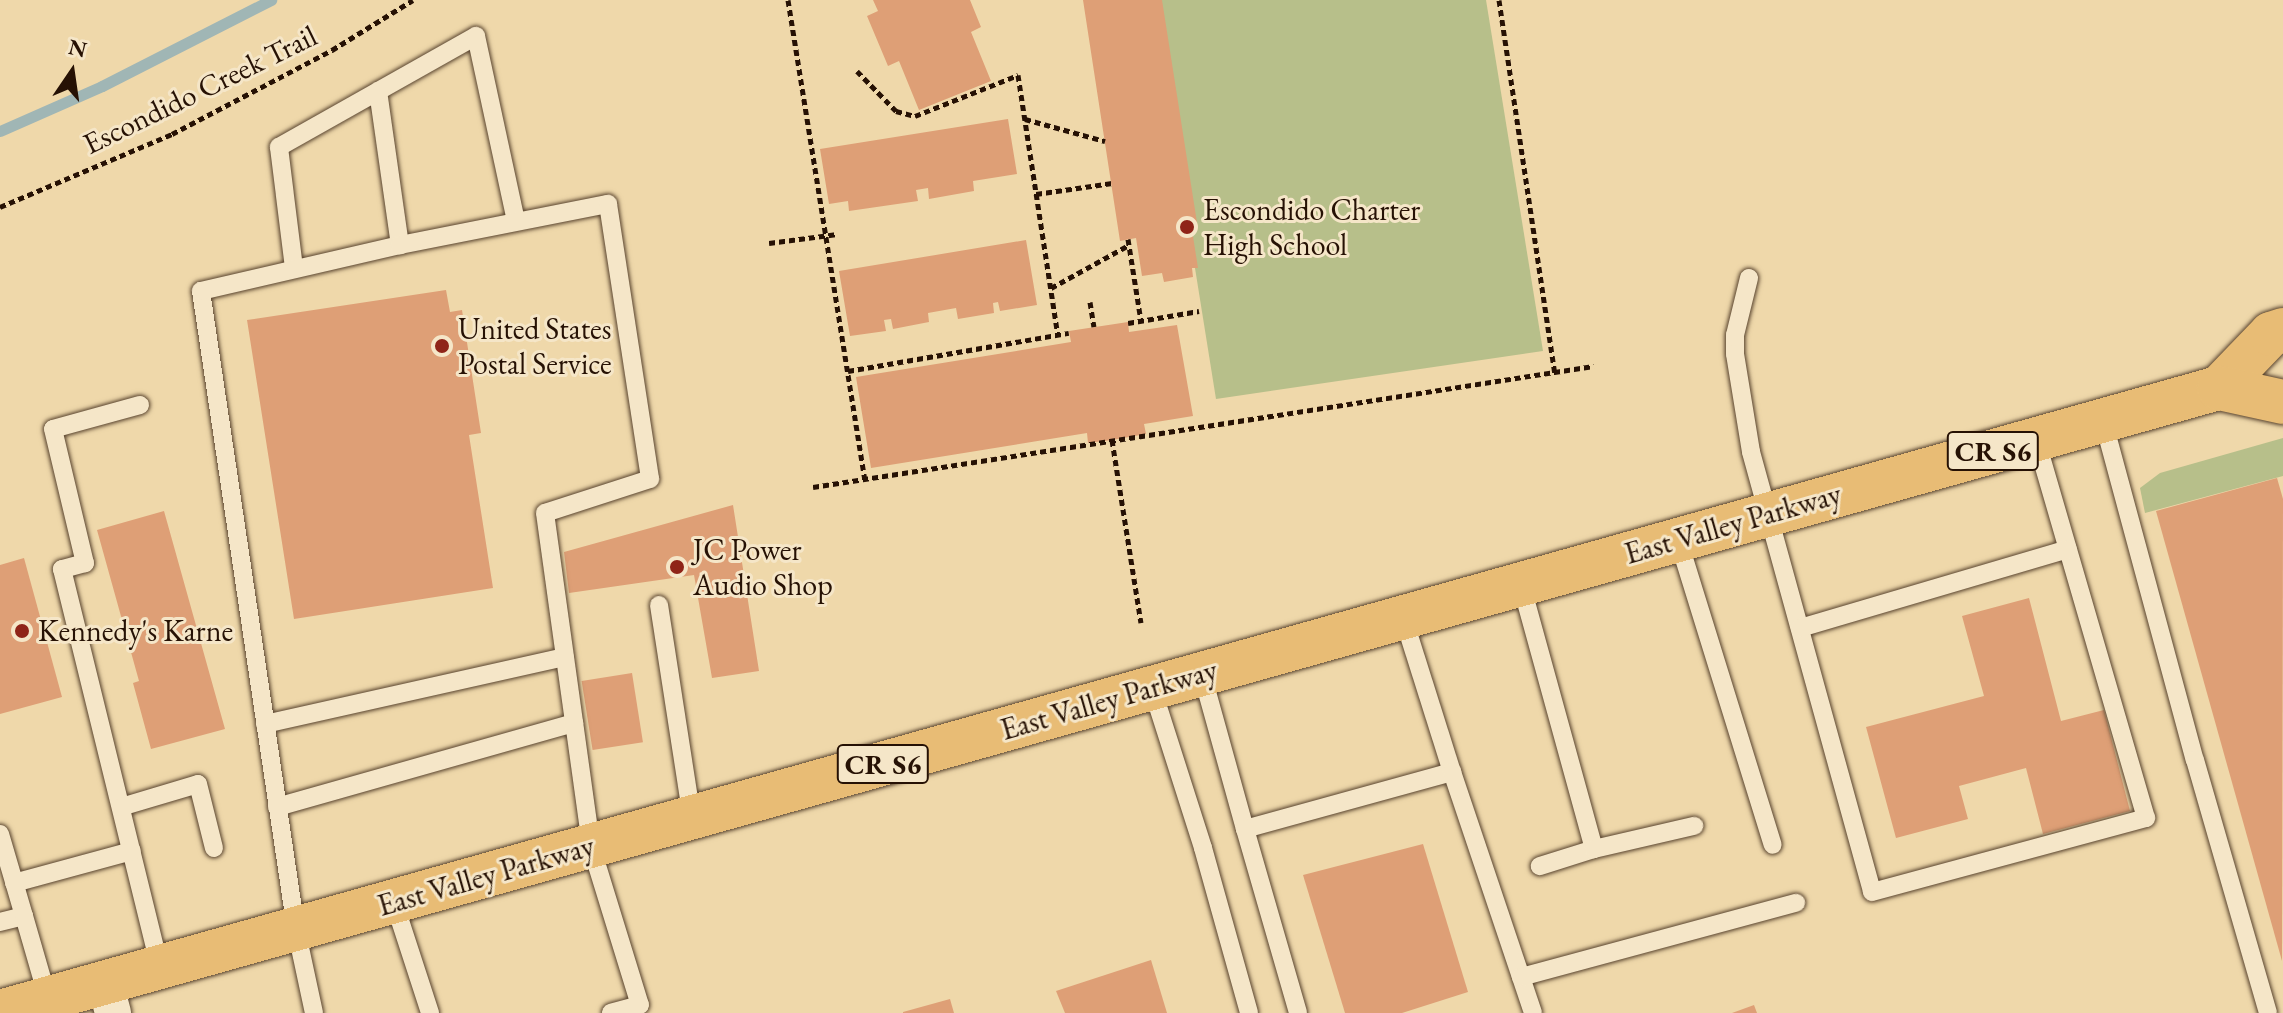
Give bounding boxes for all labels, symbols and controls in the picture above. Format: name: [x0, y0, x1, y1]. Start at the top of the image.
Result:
street label: Escondido Creek Trail: [77, 18, 323, 162]
north arrow: [32, 32, 112, 112]
text: N: [66, 32, 89, 64]
place label: Escondido Charter High School: [1203, 192, 1420, 262]
marker: Escondido Charter High School: [1178, 218, 1196, 236]
place label: United States Postal Service: [458, 311, 612, 382]
marker: United States Postal Service: [433, 337, 451, 355]
road number: CR S6: [1945, 427, 2041, 475]
street label: East Valley Parkway: [1621, 476, 1845, 572]
place label: JC Power Audio Shop: [693, 532, 833, 602]
marker: JC Power Audio Shop: [668, 558, 686, 576]
place label: Kennedy's Karne: [38, 613, 233, 649]
marker: Kennedy's Karne: [13, 622, 31, 640]
street label: East Valley Parkway: [997, 652, 1221, 748]
road number: CR S6: [835, 740, 931, 788]
street label: East Valley Parkway: [374, 828, 598, 924]

